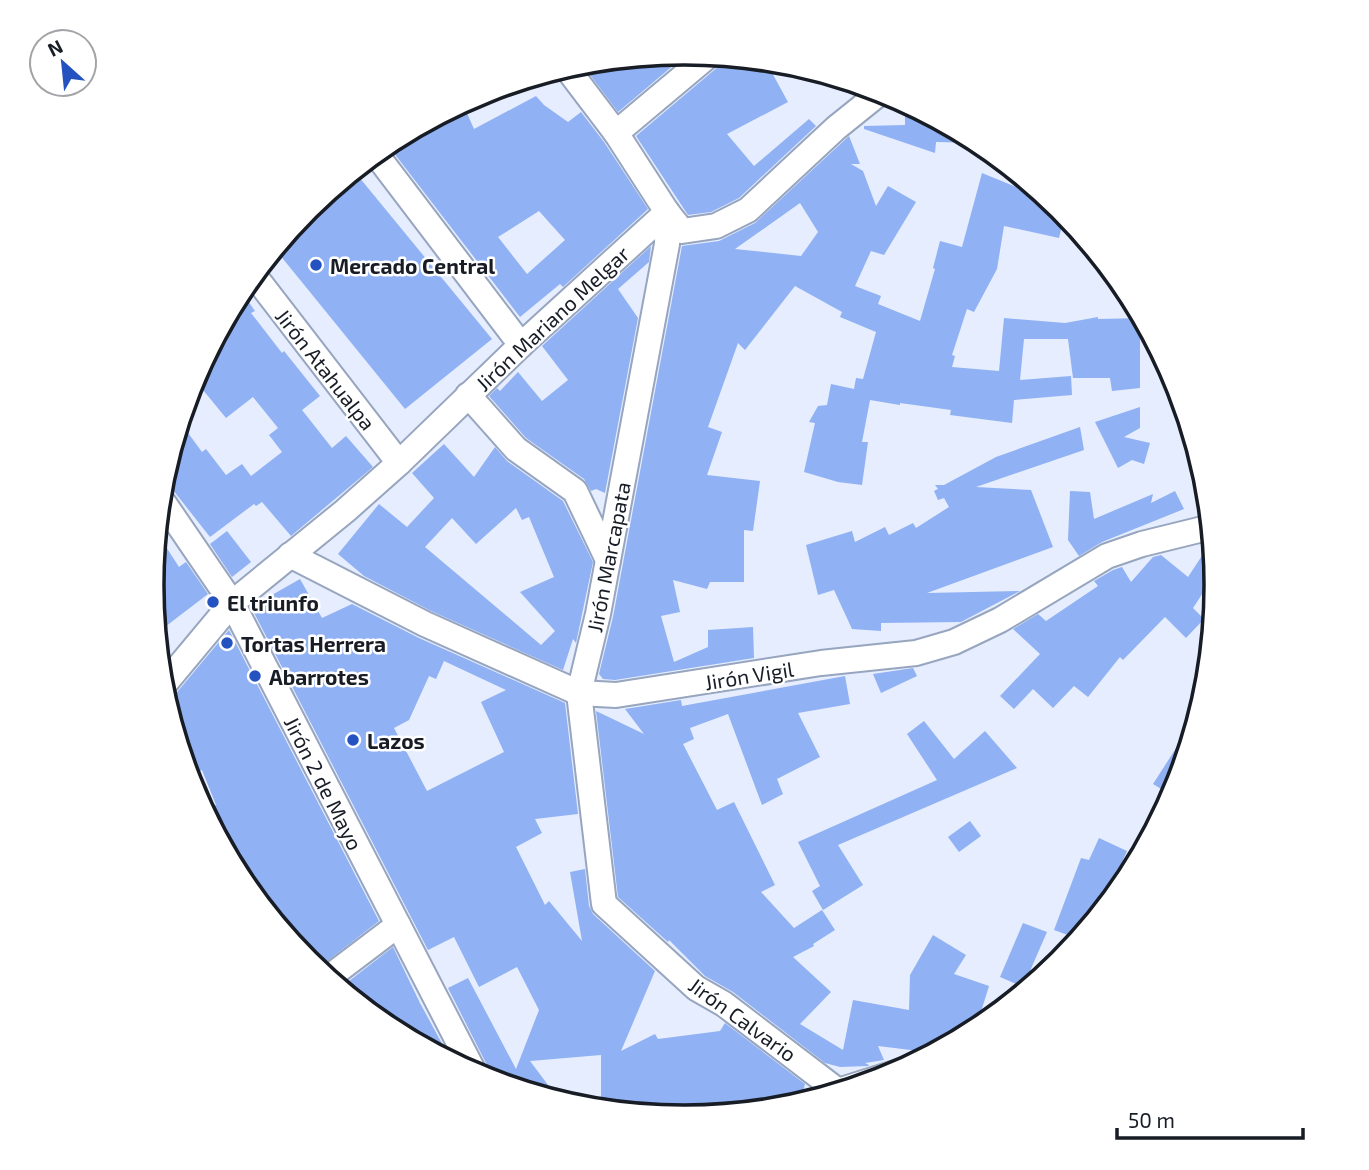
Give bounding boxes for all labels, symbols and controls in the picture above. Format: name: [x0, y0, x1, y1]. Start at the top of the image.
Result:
north arrow: [28, 28, 98, 98]
text: N: [44, 34, 66, 61]
street label: Jirón Mariano Melgar: [470, 240, 634, 396]
place label: Mercado Central: [330, 253, 495, 278]
marker: Mercado Central: [308, 257, 324, 273]
street label: Jirón Atahualpa: [271, 303, 381, 435]
street label: Jirón Marcapata: [581, 480, 635, 634]
place label: El triunfo: [227, 590, 319, 615]
marker: El triunfo: [205, 594, 221, 610]
place label: Tortas Herrera: [241, 631, 386, 656]
marker: Tortas Herrera: [219, 635, 235, 651]
street label: Jirón Vigil: [703, 655, 796, 694]
place label: Abarrotes: [269, 664, 369, 689]
marker: Abarrotes: [247, 668, 263, 684]
street label: Jirón 2 de Mayo: [280, 712, 368, 854]
place label: Lazos: [367, 728, 425, 753]
marker: Lazos: [345, 732, 361, 748]
street label: Jirón Calvario: [684, 972, 802, 1066]
scale bar: [1117, 1096, 1302, 1140]
text: 50 m: [1128, 1107, 1175, 1132]

